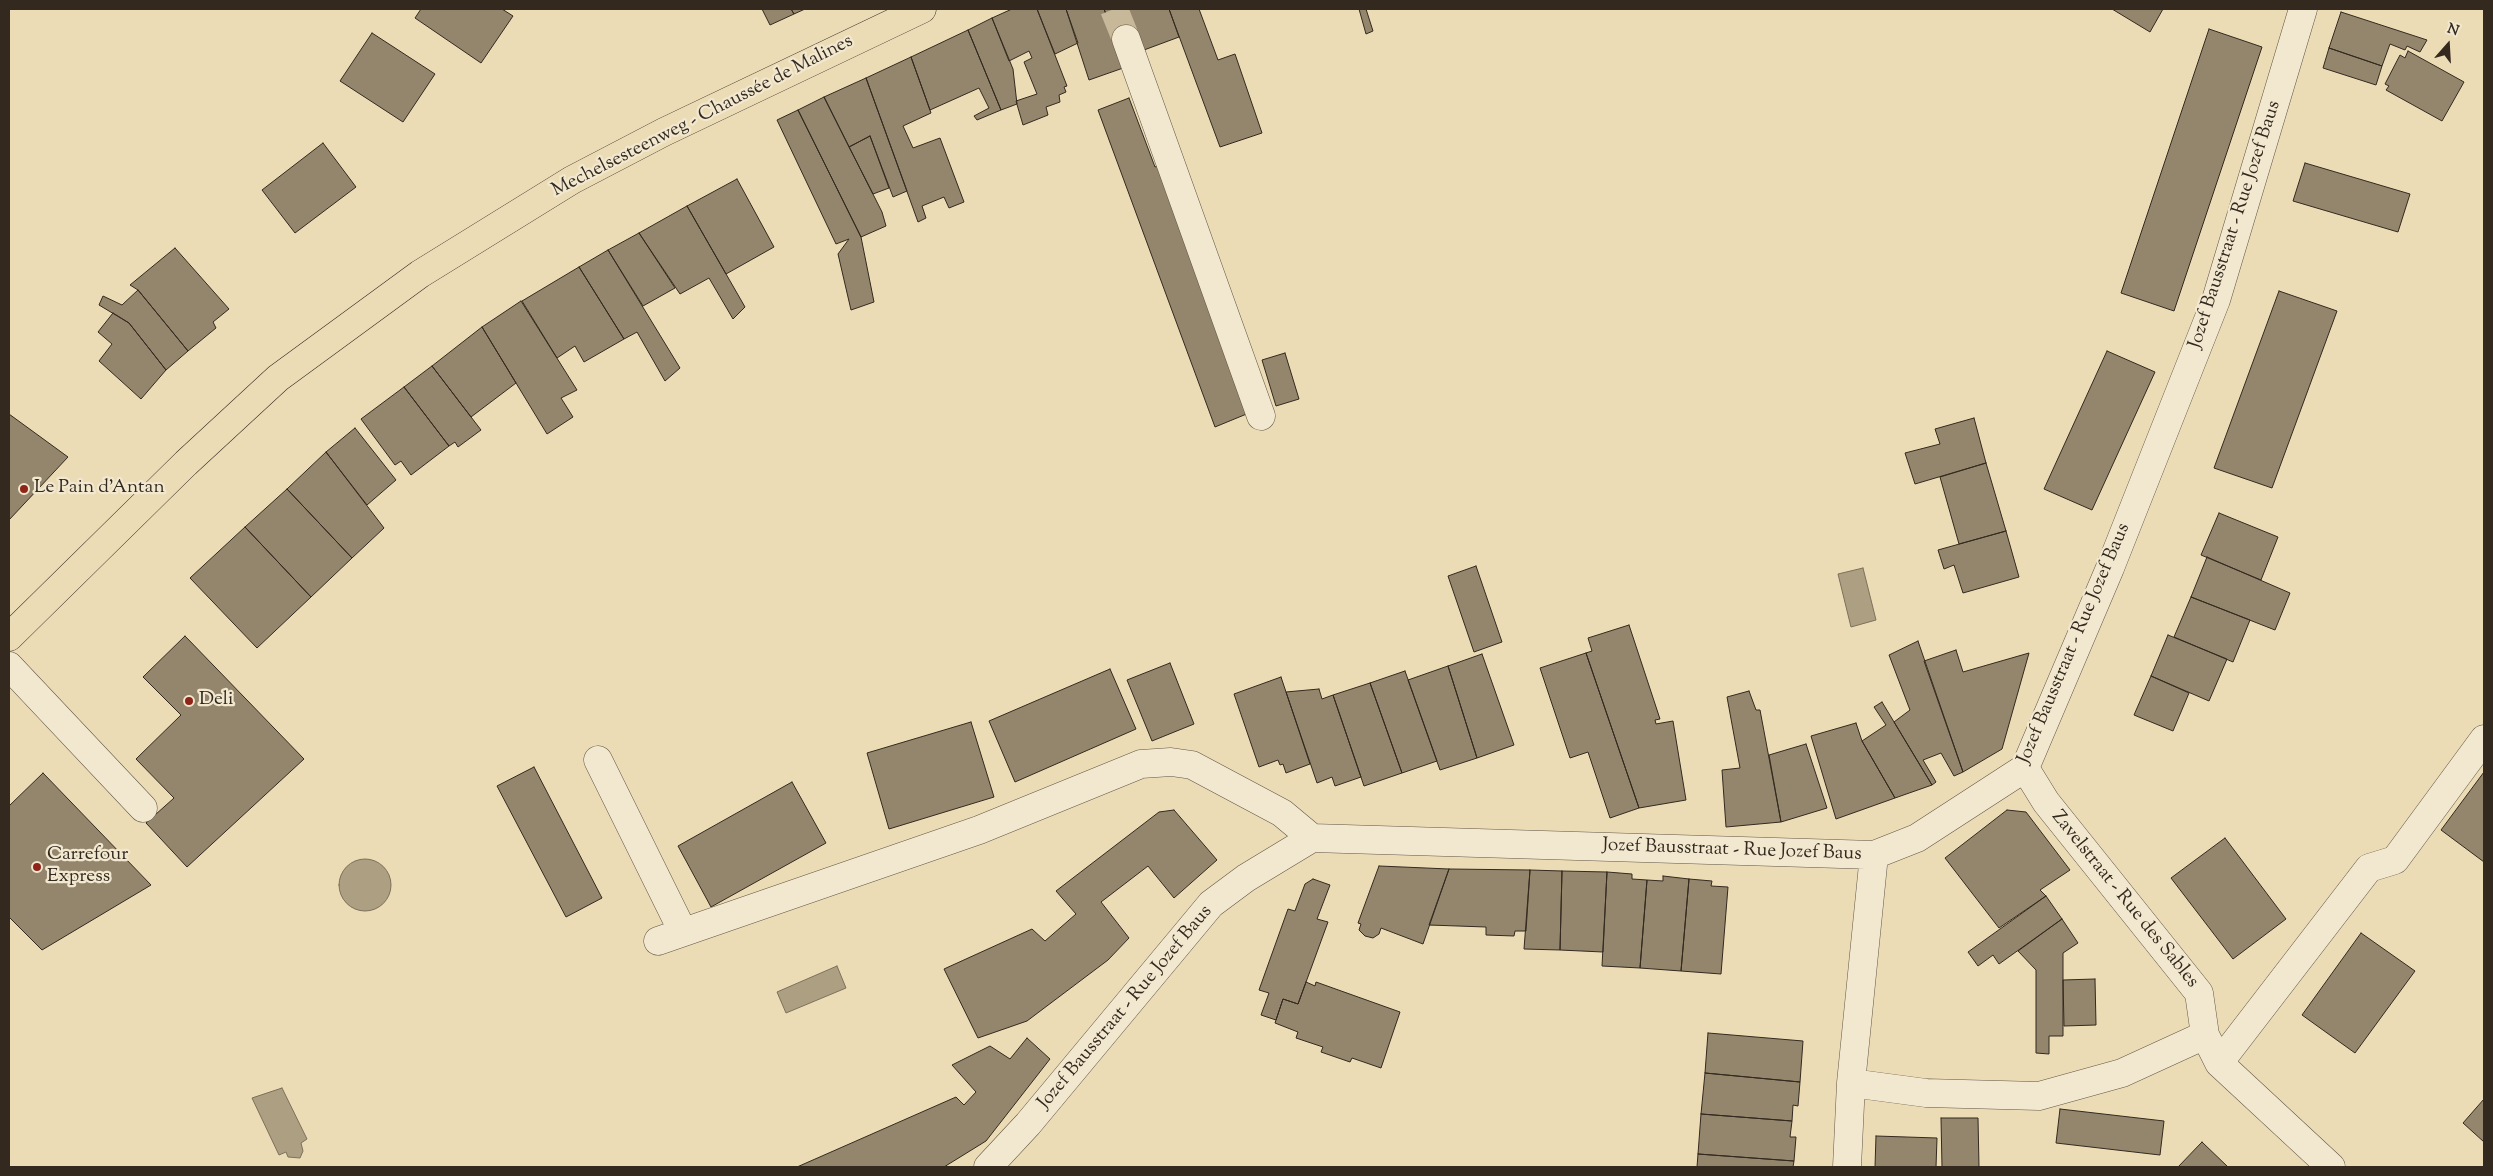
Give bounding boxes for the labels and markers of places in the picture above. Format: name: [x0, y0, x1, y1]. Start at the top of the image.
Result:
place label: Le Pain d'Antan: [34, 478, 165, 500]
marker: Le Pain d'Antan: [18, 483, 30, 495]
place label: Deli: [199, 690, 234, 712]
marker: Deli: [183, 695, 195, 707]
place label: Carrefour Express: [47, 845, 128, 889]
marker: Carrefour Express: [31, 861, 43, 873]

